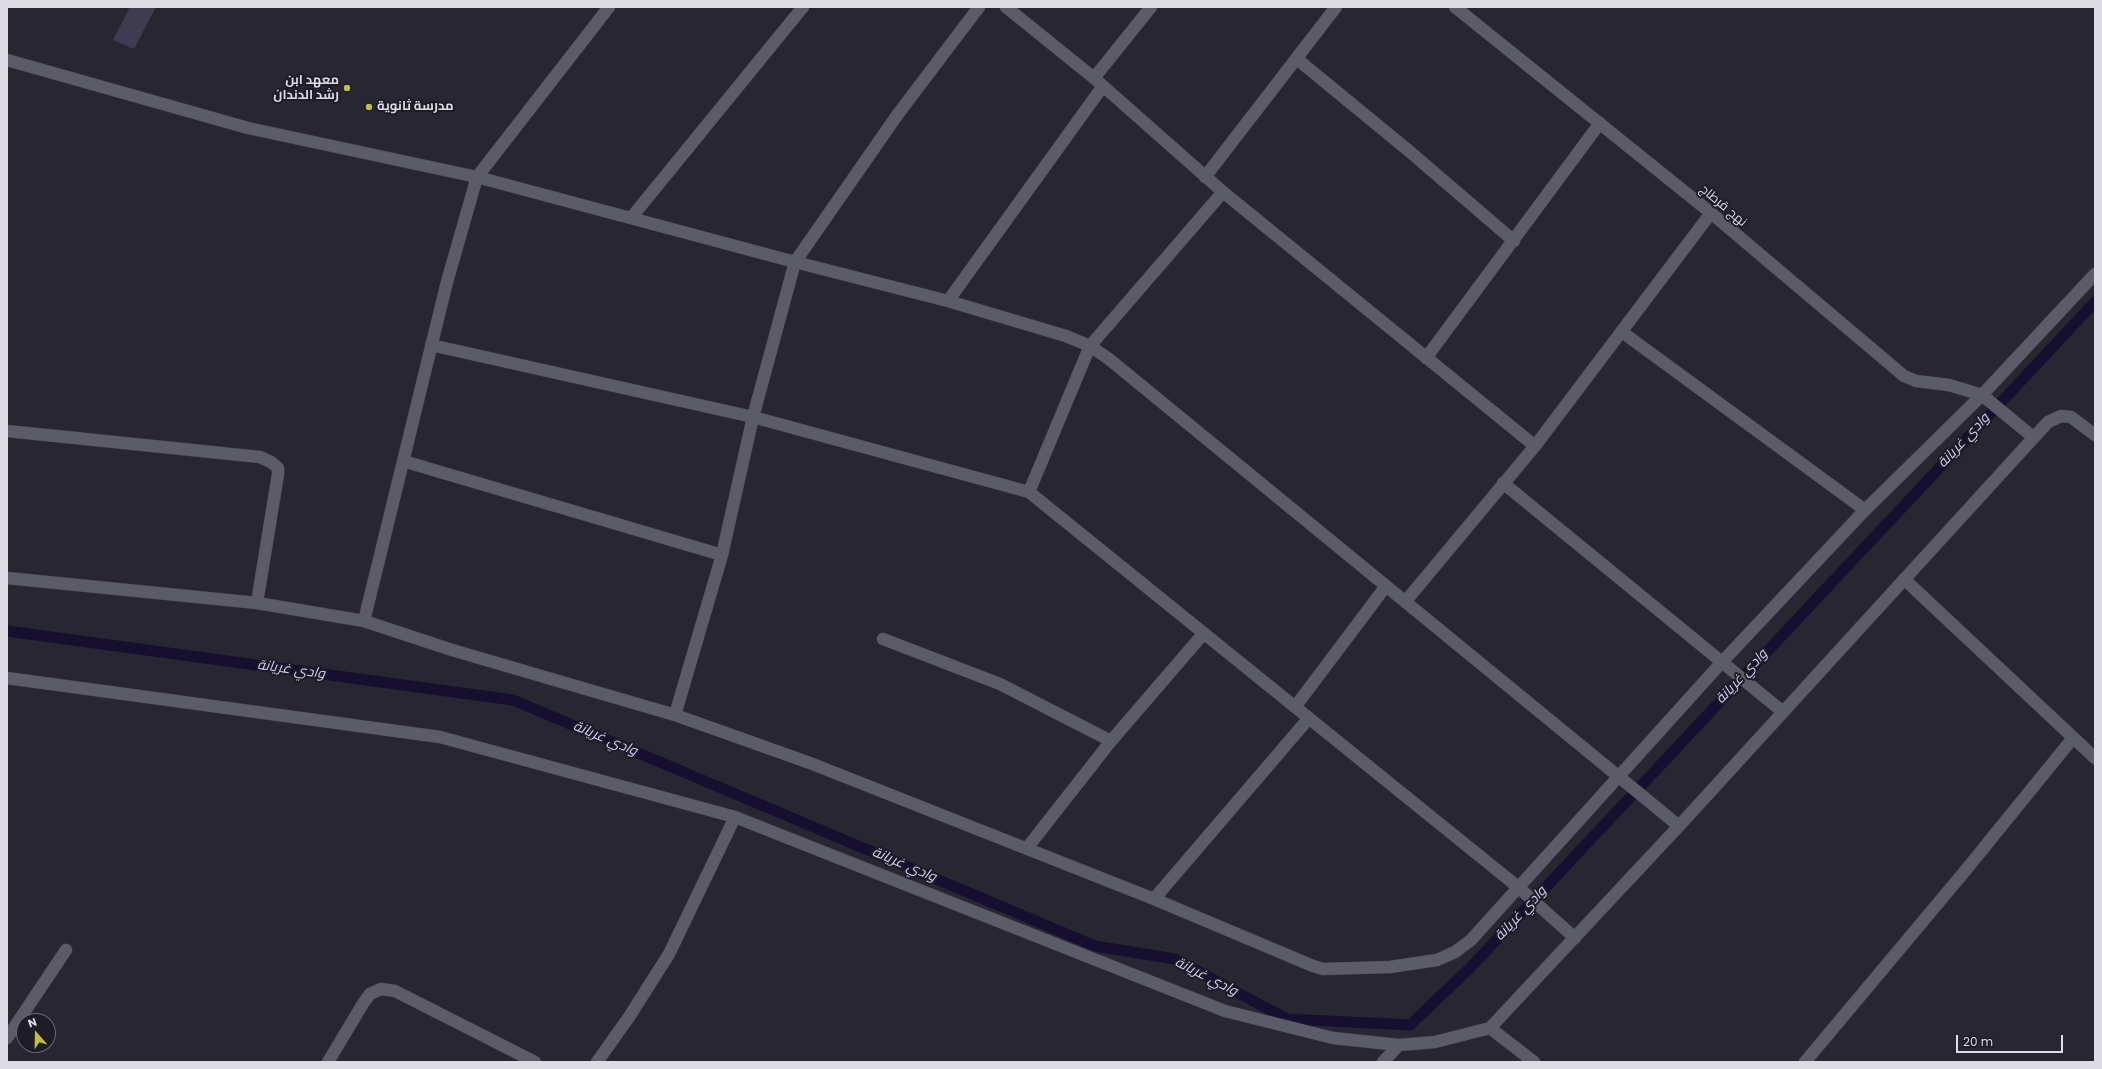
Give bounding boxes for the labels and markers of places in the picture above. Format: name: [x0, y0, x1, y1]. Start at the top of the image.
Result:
place label: معهد ابن رشد الدندان: [273, 73, 339, 104]
marker: معهد ابن رشد الدندان: [342, 83, 352, 93]
place label: مدرسة ثانوية: [377, 99, 454, 115]
marker: مدرسة ثانوية: [364, 102, 374, 112]

